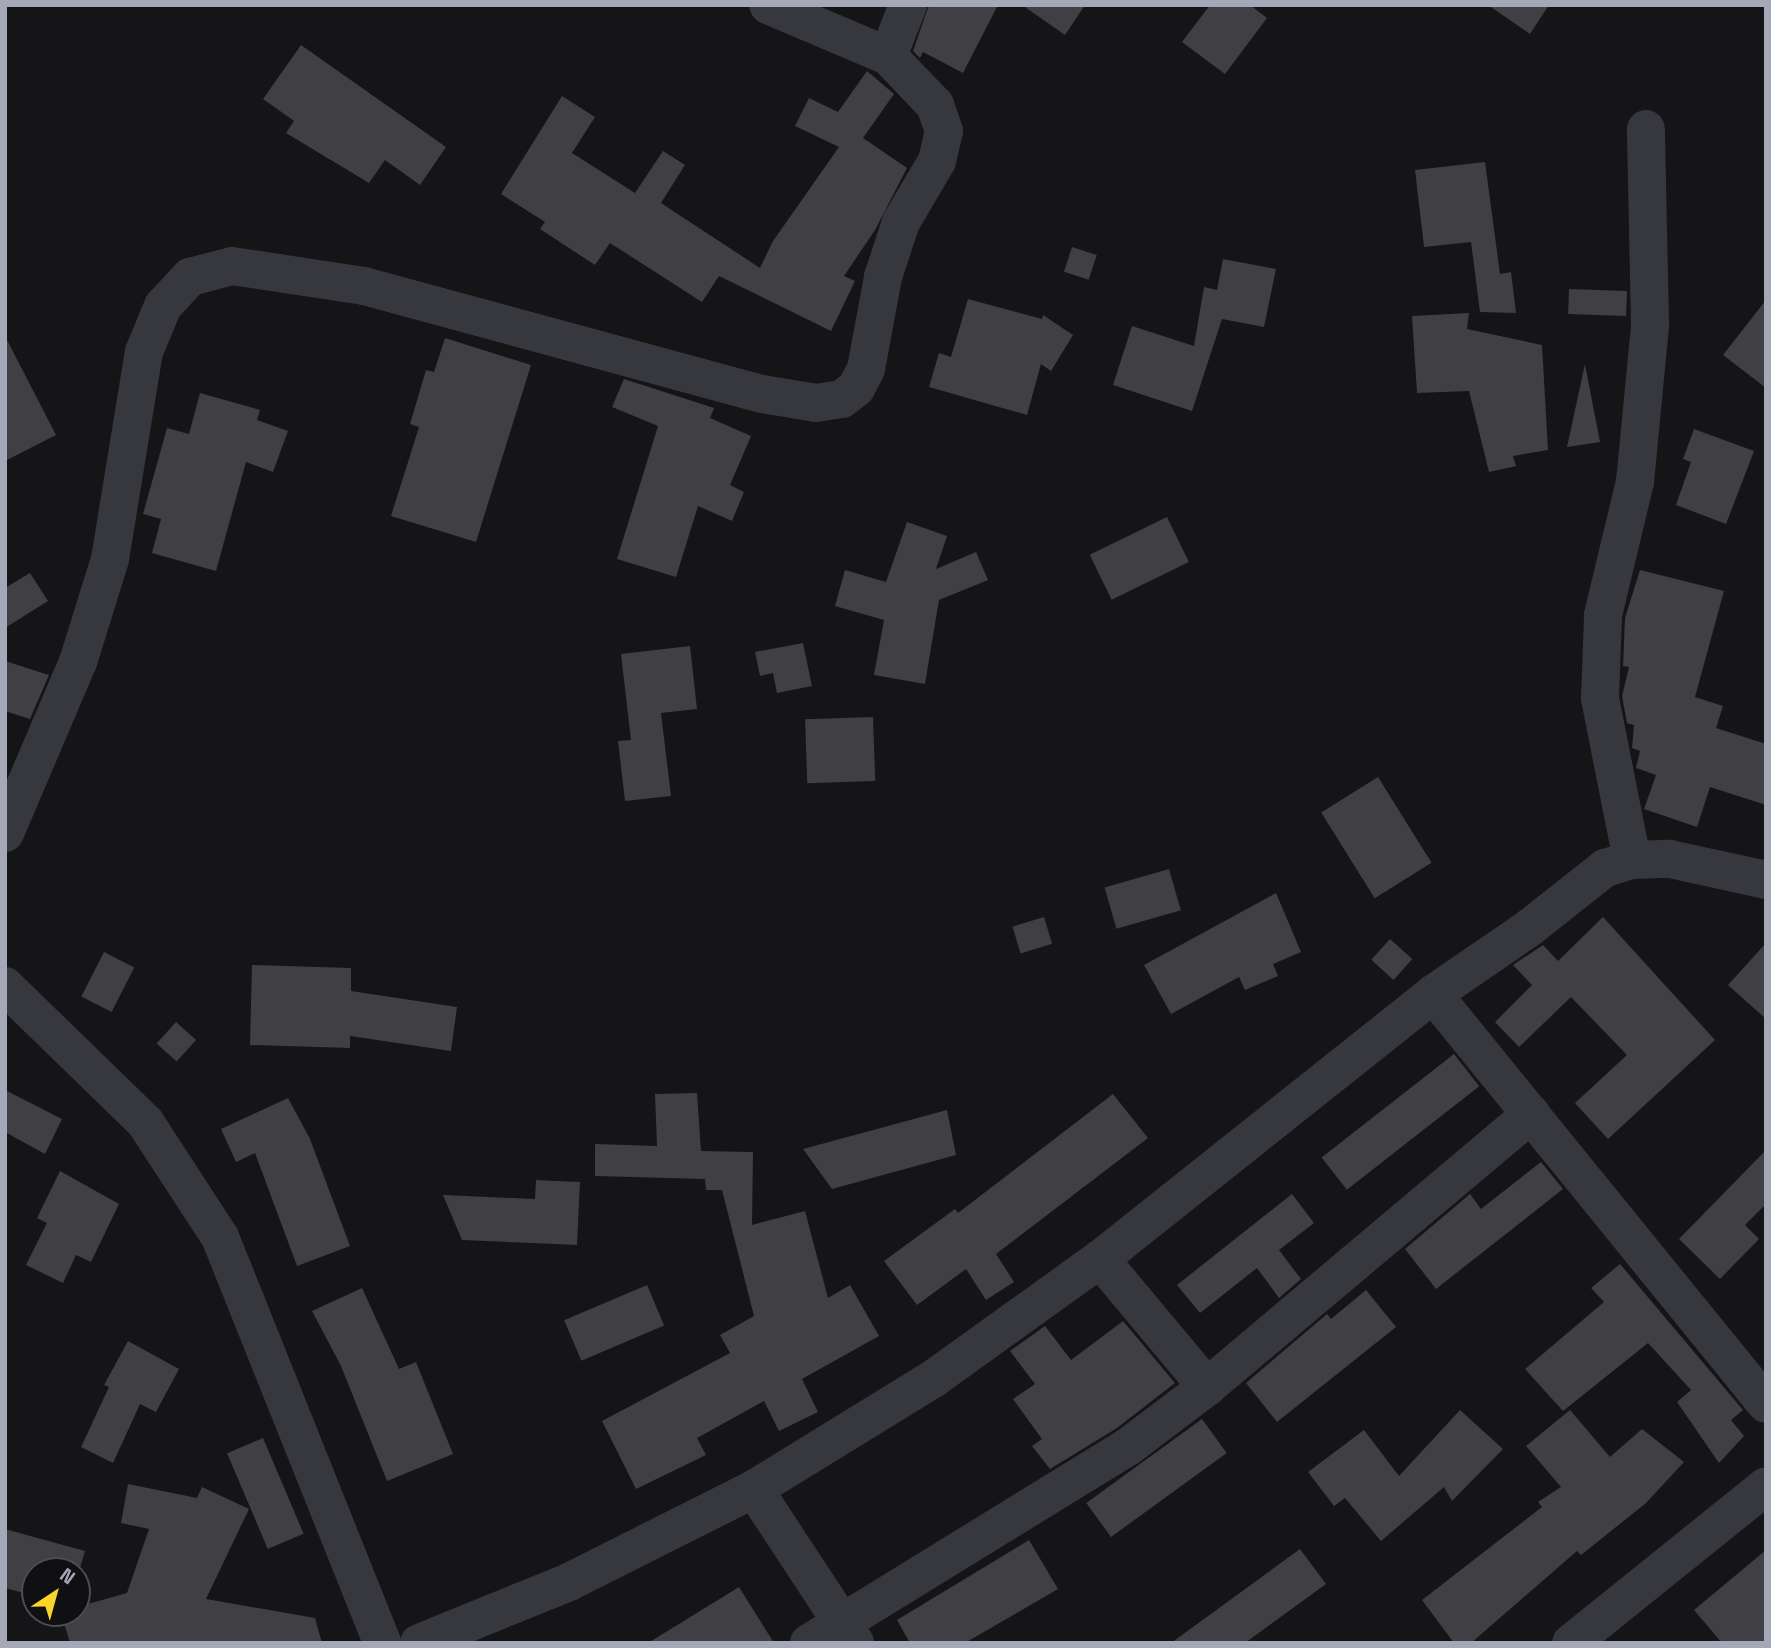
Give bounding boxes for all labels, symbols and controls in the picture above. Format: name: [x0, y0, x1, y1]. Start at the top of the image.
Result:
north arrow: [21, 1557, 91, 1627]
text: N: [55, 1562, 80, 1590]

